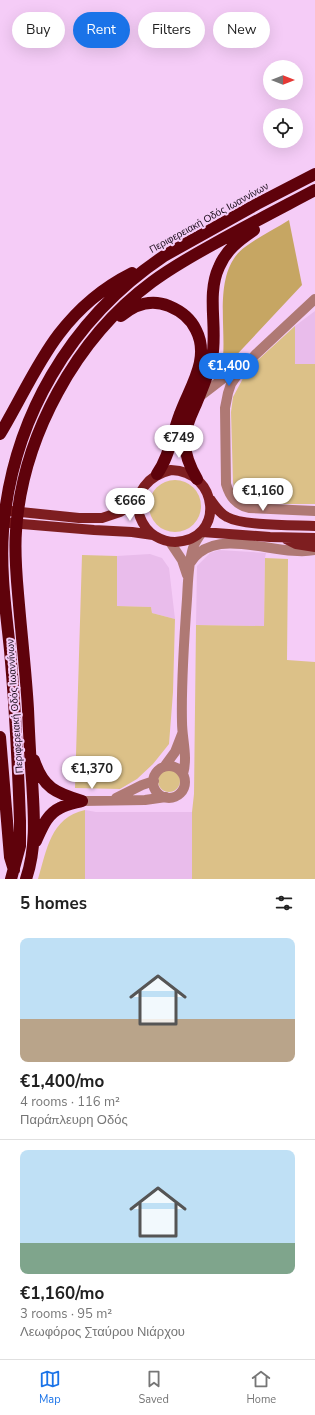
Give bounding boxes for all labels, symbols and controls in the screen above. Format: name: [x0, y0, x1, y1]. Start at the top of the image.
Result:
chip: Buy: [12, 12, 65, 48]
chip: Rent: [73, 12, 130, 48]
chip: Filters: [138, 12, 205, 48]
chip: New: [213, 12, 270, 48]
north arrow: [263, 60, 303, 100]
map controls: [263, 60, 303, 148]
button: locate: [263, 108, 303, 148]
street label: Περιφερειακή Οδός Ιωαννίνων: [147, 179, 271, 257]
pin: €1,400: [196, 353, 262, 387]
text: €1,400: [208, 357, 250, 375]
pin: €749: [155, 425, 203, 459]
text: €749: [163, 429, 195, 447]
pin: €1,160: [230, 478, 296, 512]
text: €1,160: [242, 482, 284, 500]
pin: €666: [106, 488, 154, 522]
text: €666: [114, 492, 146, 510]
street label: Περιφερειακή Οδός Ιωαννίνων: [3, 638, 27, 774]
pin: €1,370: [59, 756, 125, 790]
text: €1,370: [71, 760, 113, 778]
text: 5 homes: [20, 892, 87, 915]
icon: filters: [273, 892, 295, 914]
icon: home: [122, 964, 194, 1036]
text: €1,400/mo: [20, 1070, 104, 1093]
text: 4 rooms · 116 m²: [20, 1093, 120, 1111]
text: Παράπλευρη Οδός: [20, 1111, 128, 1129]
icon: home: [122, 1176, 194, 1248]
text: €1,160/mo: [20, 1282, 104, 1305]
text: 3 rooms · 95 m²: [20, 1305, 112, 1323]
text: Λεωφόρος Σταύρου Νιάρχου: [20, 1323, 185, 1341]
tab: Map: [39, 1368, 61, 1407]
tab: Saved: [138, 1368, 169, 1407]
tab: Home: [246, 1368, 276, 1407]

